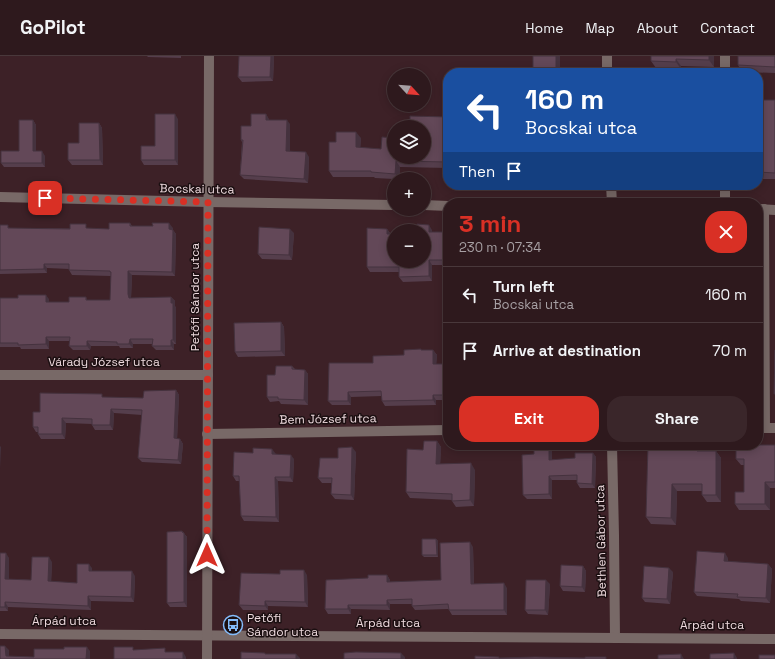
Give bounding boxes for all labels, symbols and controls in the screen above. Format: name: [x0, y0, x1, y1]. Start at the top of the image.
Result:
text: GoPilot: [20, 15, 86, 40]
text: Home: [525, 19, 563, 37]
text: Map: [585, 19, 615, 37]
text: About: [637, 19, 678, 37]
text: Contact: [700, 19, 755, 37]
north arrow: [387, 68, 431, 112]
map controls: [387, 68, 431, 268]
text: 160 m: [525, 81, 604, 117]
icon: left: [459, 84, 511, 136]
text: Bocskai utca: [525, 116, 637, 139]
button: layers: [387, 120, 431, 164]
icon: arrive: [503, 160, 525, 182]
text: Then: [459, 162, 495, 181]
button: +: [387, 172, 431, 216]
street label: Bocskai utca: [159, 180, 235, 198]
pin: [28, 181, 62, 215]
icon: arrive: [34, 187, 56, 209]
text: 3 min: [459, 208, 521, 239]
button: close: [705, 211, 747, 253]
button: −: [387, 224, 431, 268]
text: 230 m · 07:34: [459, 239, 541, 256]
street label: Petőfi Sándor utca: [187, 243, 203, 351]
text: Turn left: [493, 277, 555, 296]
icon: left: [459, 284, 481, 306]
text: 160 m: [705, 285, 747, 304]
text: Bocskai utca: [493, 296, 574, 313]
icon: arrive: [459, 340, 481, 362]
text: Arrive at destination: [493, 341, 641, 360]
text: 70 m: [712, 341, 747, 360]
street label: Várady József utca: [48, 354, 160, 370]
button: Exit: [459, 396, 599, 442]
button: Share: [607, 396, 747, 442]
street label: Bem József utca: [279, 410, 377, 428]
street label: Bethlen Gábor utca: [592, 485, 610, 597]
position arrow: [186, 534, 228, 576]
place label: Petőfi Sándor utca: [247, 610, 318, 640]
street label: Árpád utca: [32, 613, 96, 629]
bus stop icon: Petőfi Sándor utca: [222, 614, 244, 636]
street label: Árpád utca: [356, 615, 420, 631]
street label: Árpád utca: [680, 617, 744, 633]

